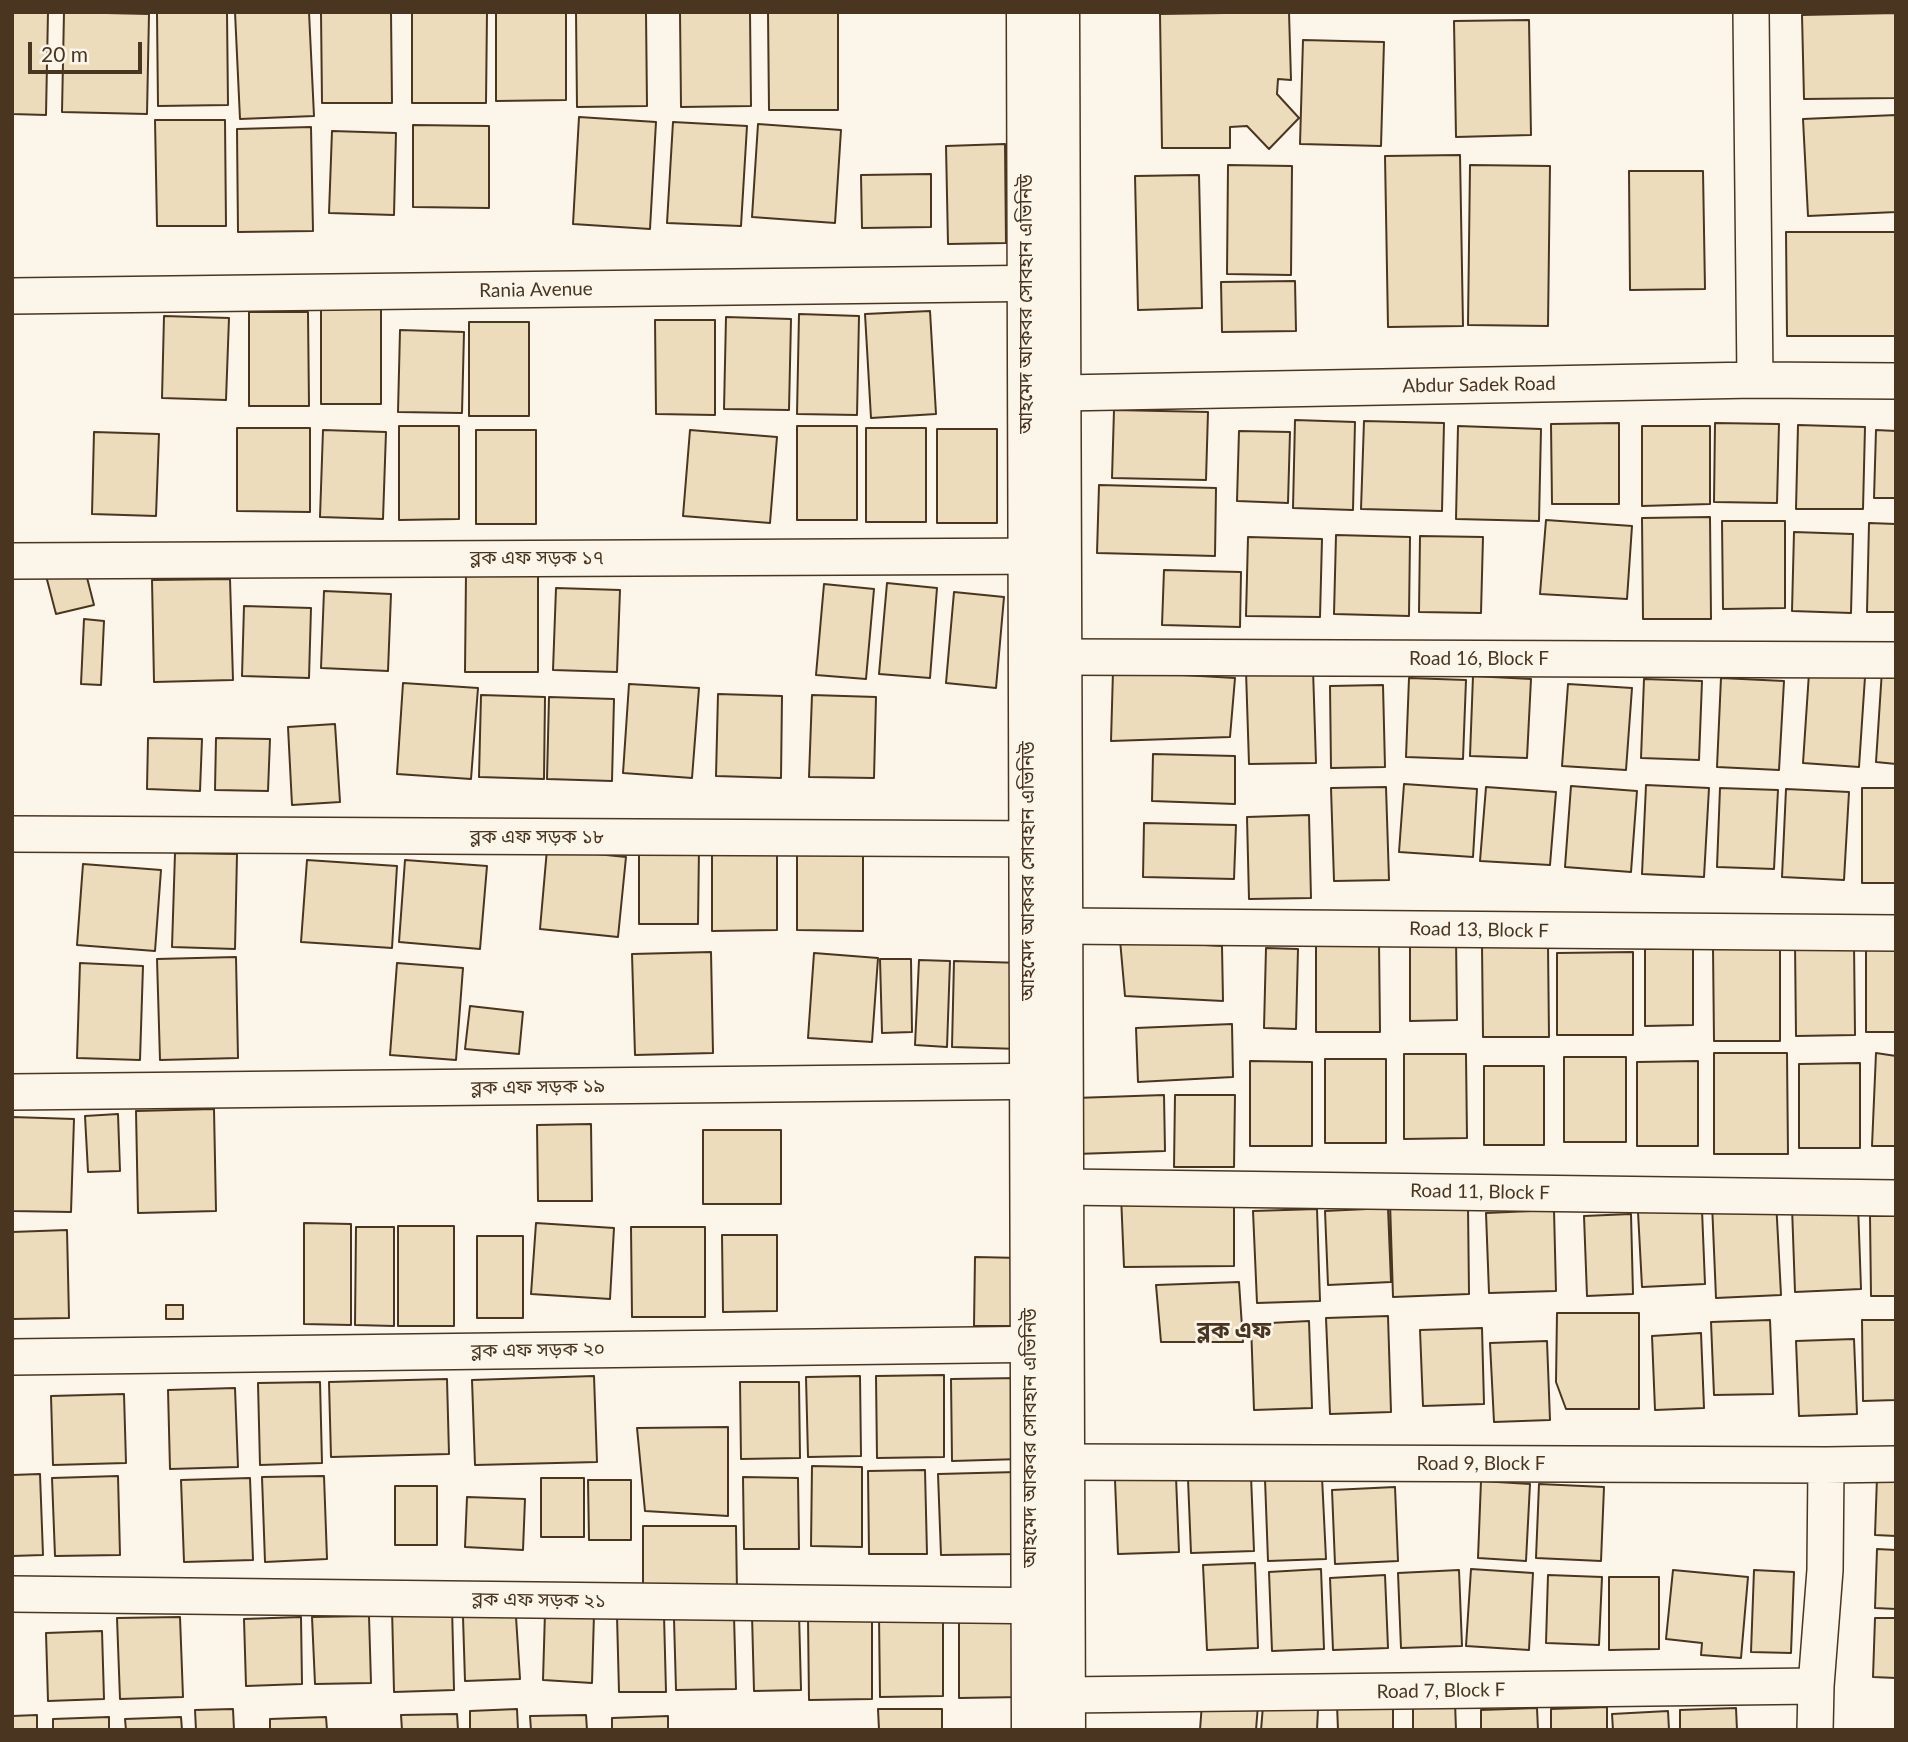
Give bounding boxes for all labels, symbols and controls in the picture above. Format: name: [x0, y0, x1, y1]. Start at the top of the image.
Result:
scale bar: [32, 28, 145, 72]
text: 20 m: [41, 41, 88, 66]
street label: আহমেদ আকবর সোবহান এভিনিউ: [1015, 174, 1037, 434]
street label: Rania Avenue: [479, 278, 593, 302]
street label: Abdur Sadek Road: [1402, 372, 1556, 398]
street label: ব্লক এফ সড়ক ১৭: [470, 547, 604, 569]
street label: Road 16, Block F: [1409, 648, 1549, 670]
street label: আহমেদ আকবর সোবহান এভিনিউ: [1017, 741, 1039, 1001]
street label: ব্লক এফ সড়ক ১৮: [470, 826, 604, 848]
street label: Road 13, Block F: [1409, 917, 1549, 943]
street label: ব্লক এফ সড়ক ১৯: [471, 1074, 605, 1100]
street label: Road 11, Block F: [1410, 1179, 1550, 1205]
street label: আহমেদ আকবর সোবহান এভিনিউ: [1019, 1308, 1041, 1568]
district label: ব্লক এফ: [1197, 1317, 1271, 1345]
street label: ব্লক এফ সড়ক ২০: [471, 1337, 605, 1363]
street label: Road 9, Block F: [1417, 1453, 1545, 1475]
street label: ব্লক এফ সড়ক ২১: [472, 1587, 606, 1613]
street label: Road 7, Block F: [1376, 1678, 1506, 1704]

